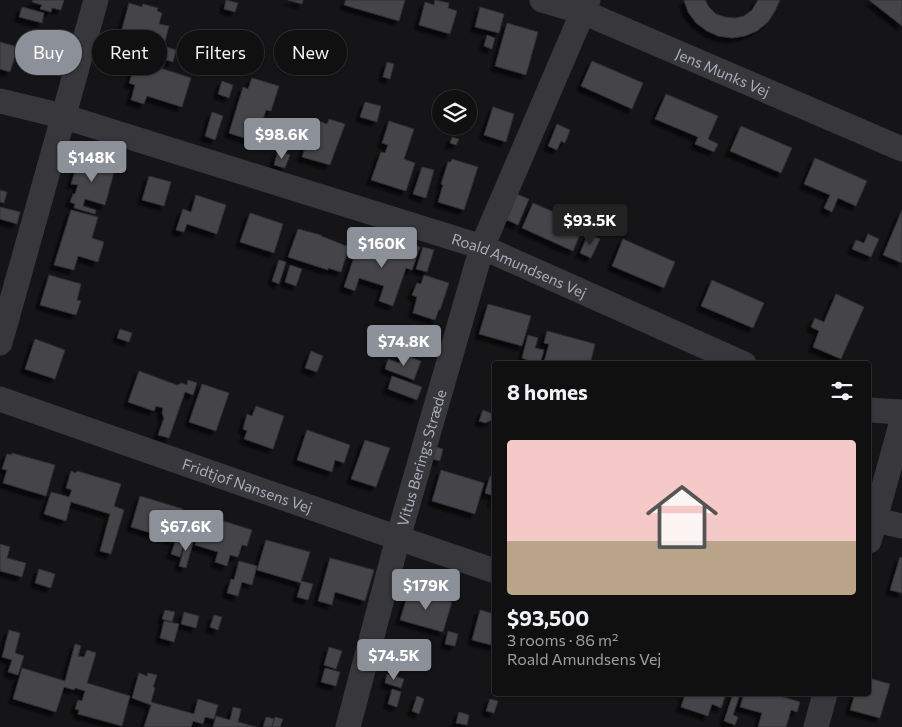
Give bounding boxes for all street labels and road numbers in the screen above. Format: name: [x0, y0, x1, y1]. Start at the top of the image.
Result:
street label: Jens Munks Vej: [673, 44, 773, 100]
street label: Roald Amundsens Vej: [450, 229, 590, 302]
street label: Vitus Berings Stræde: [393, 387, 449, 528]
street label: Fridtjof Nansens Vej: [180, 454, 315, 516]

